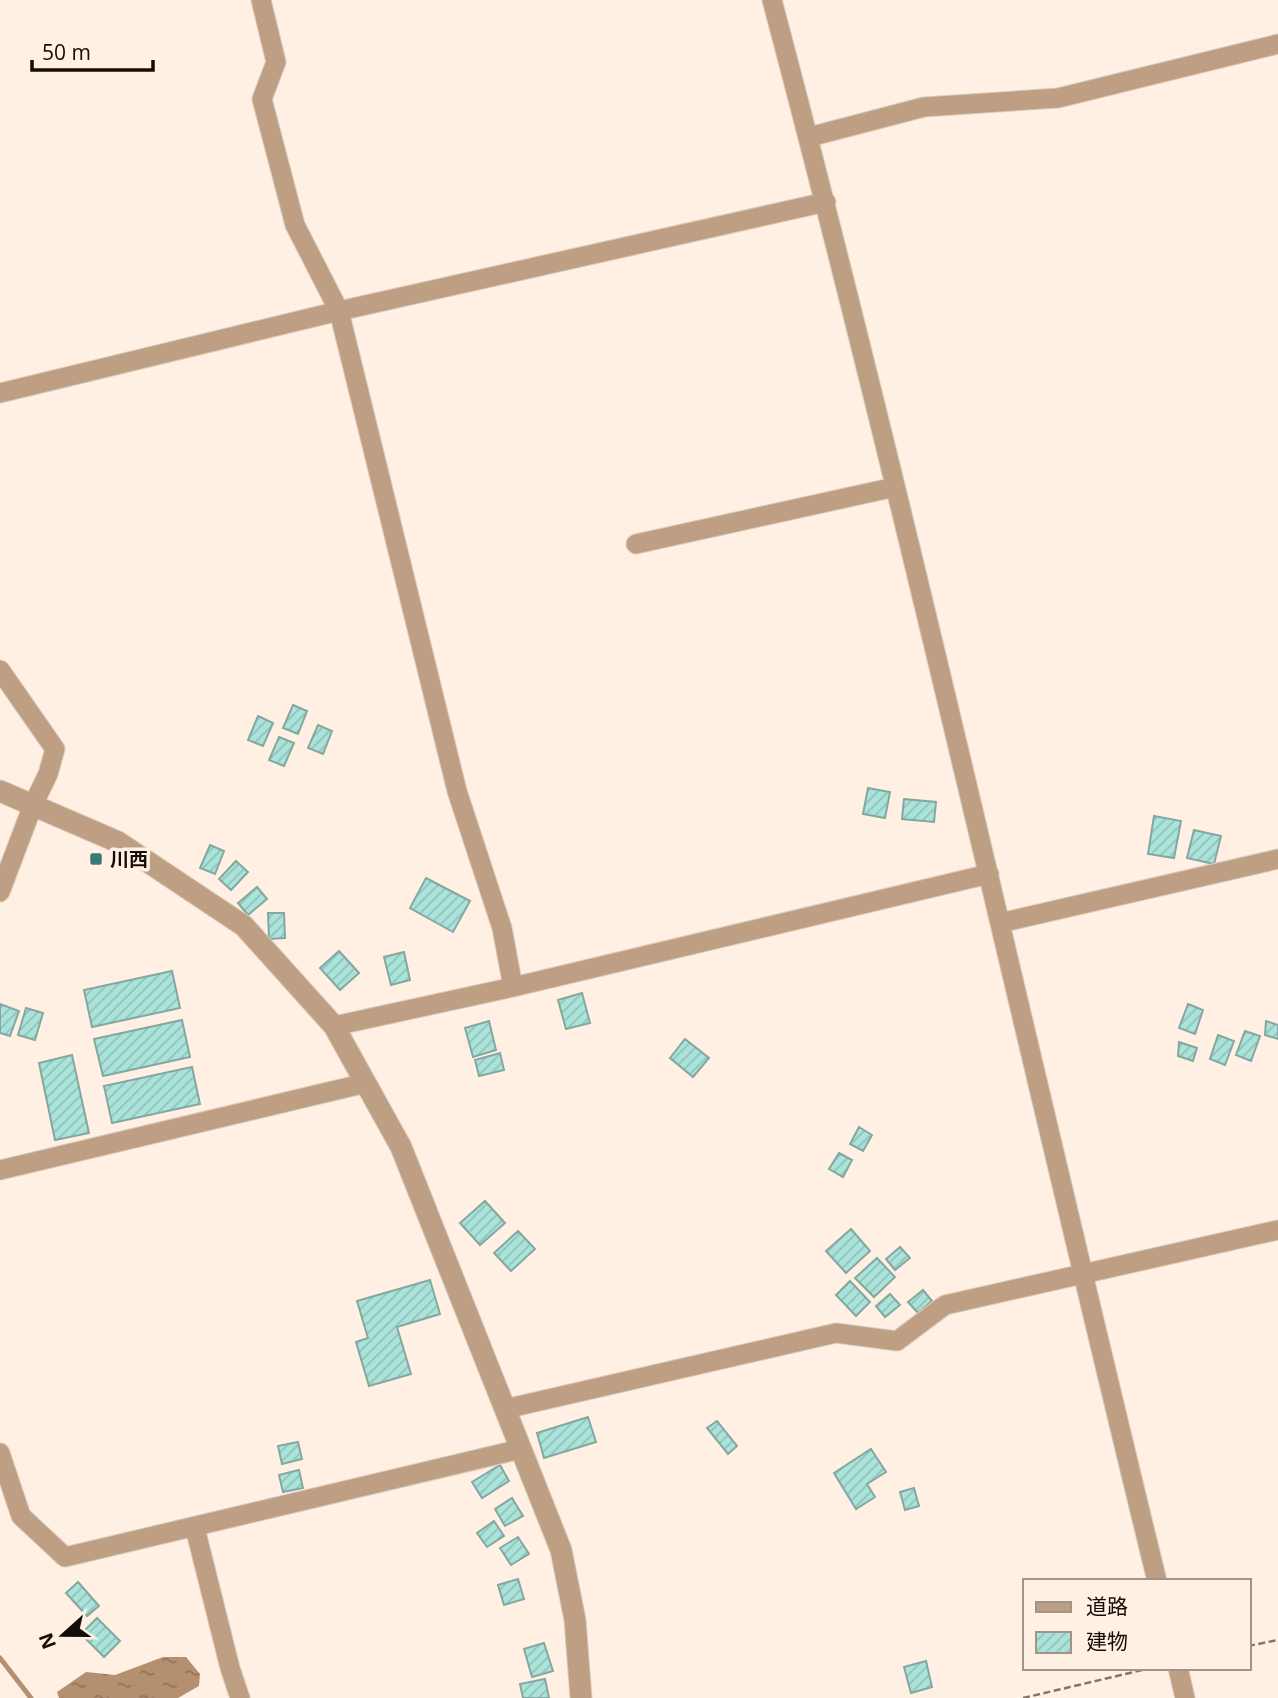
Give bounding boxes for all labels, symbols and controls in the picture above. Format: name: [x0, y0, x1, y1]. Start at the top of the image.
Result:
scale bar: [32, 28, 152, 72]
text: 50 m: [42, 38, 91, 66]
place label: 川西: [110, 846, 148, 872]
marker: 川西: [88, 851, 104, 867]
legend: [1023, 1579, 1250, 1670]
text: 道路: [1086, 1592, 1128, 1620]
north arrow: [28, 1600, 98, 1670]
text: 建物: [1086, 1627, 1128, 1655]
text: N: [32, 1629, 62, 1653]

